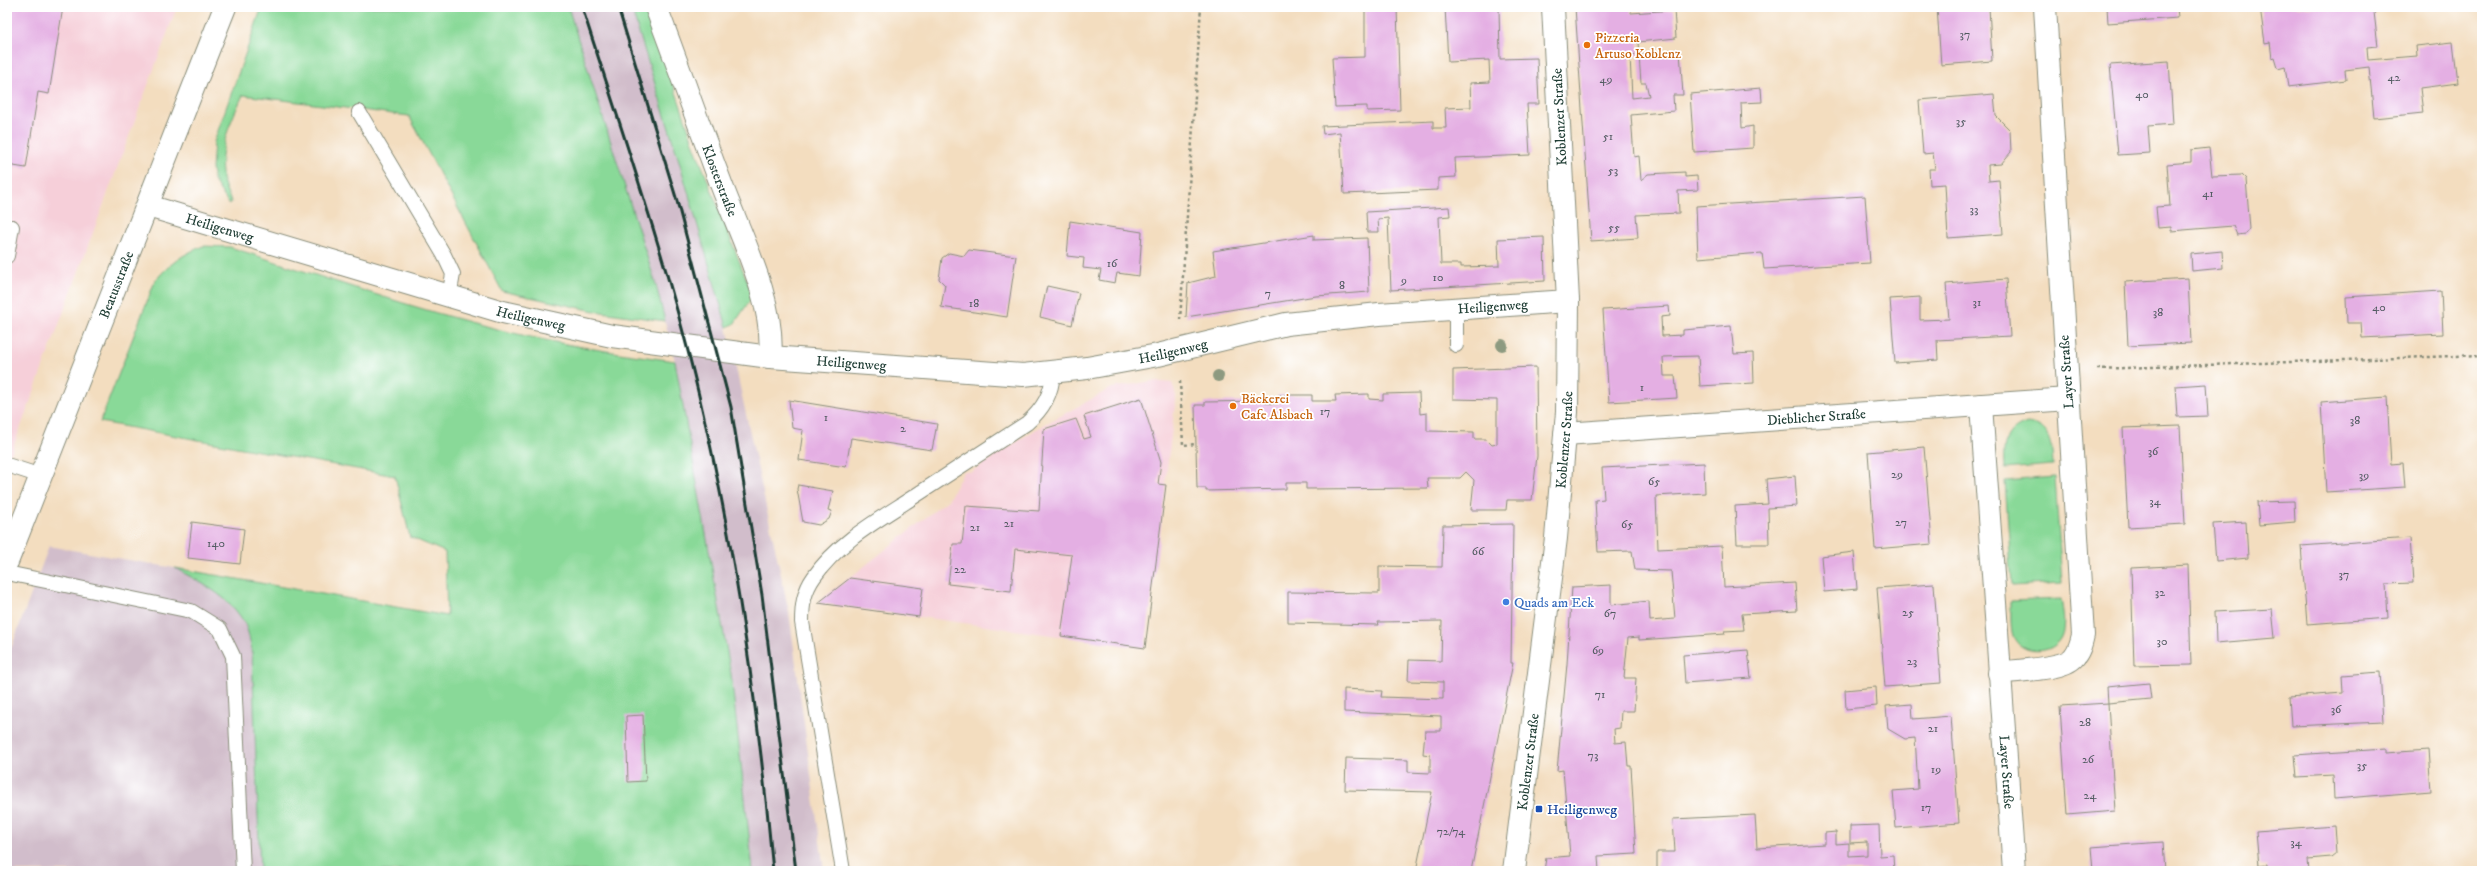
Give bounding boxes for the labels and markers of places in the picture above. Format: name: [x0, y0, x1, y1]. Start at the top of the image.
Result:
place label: Pizzeria Artuso Koblenz: [1595, 29, 1681, 63]
marker: Pizzeria Artuso Koblenz: [1582, 40, 1592, 50]
place label: Bäckerei Cafe Alsbach: [1241, 390, 1314, 424]
marker: Bäckerei Cafe Alsbach: [1228, 401, 1238, 411]
place label: Quads am Eck: [1514, 594, 1594, 612]
marker: Quads am Eck: [1501, 597, 1511, 607]
place label: Heiligenweg: [1547, 801, 1617, 819]
marker: Heiligenweg: [1534, 804, 1544, 814]

